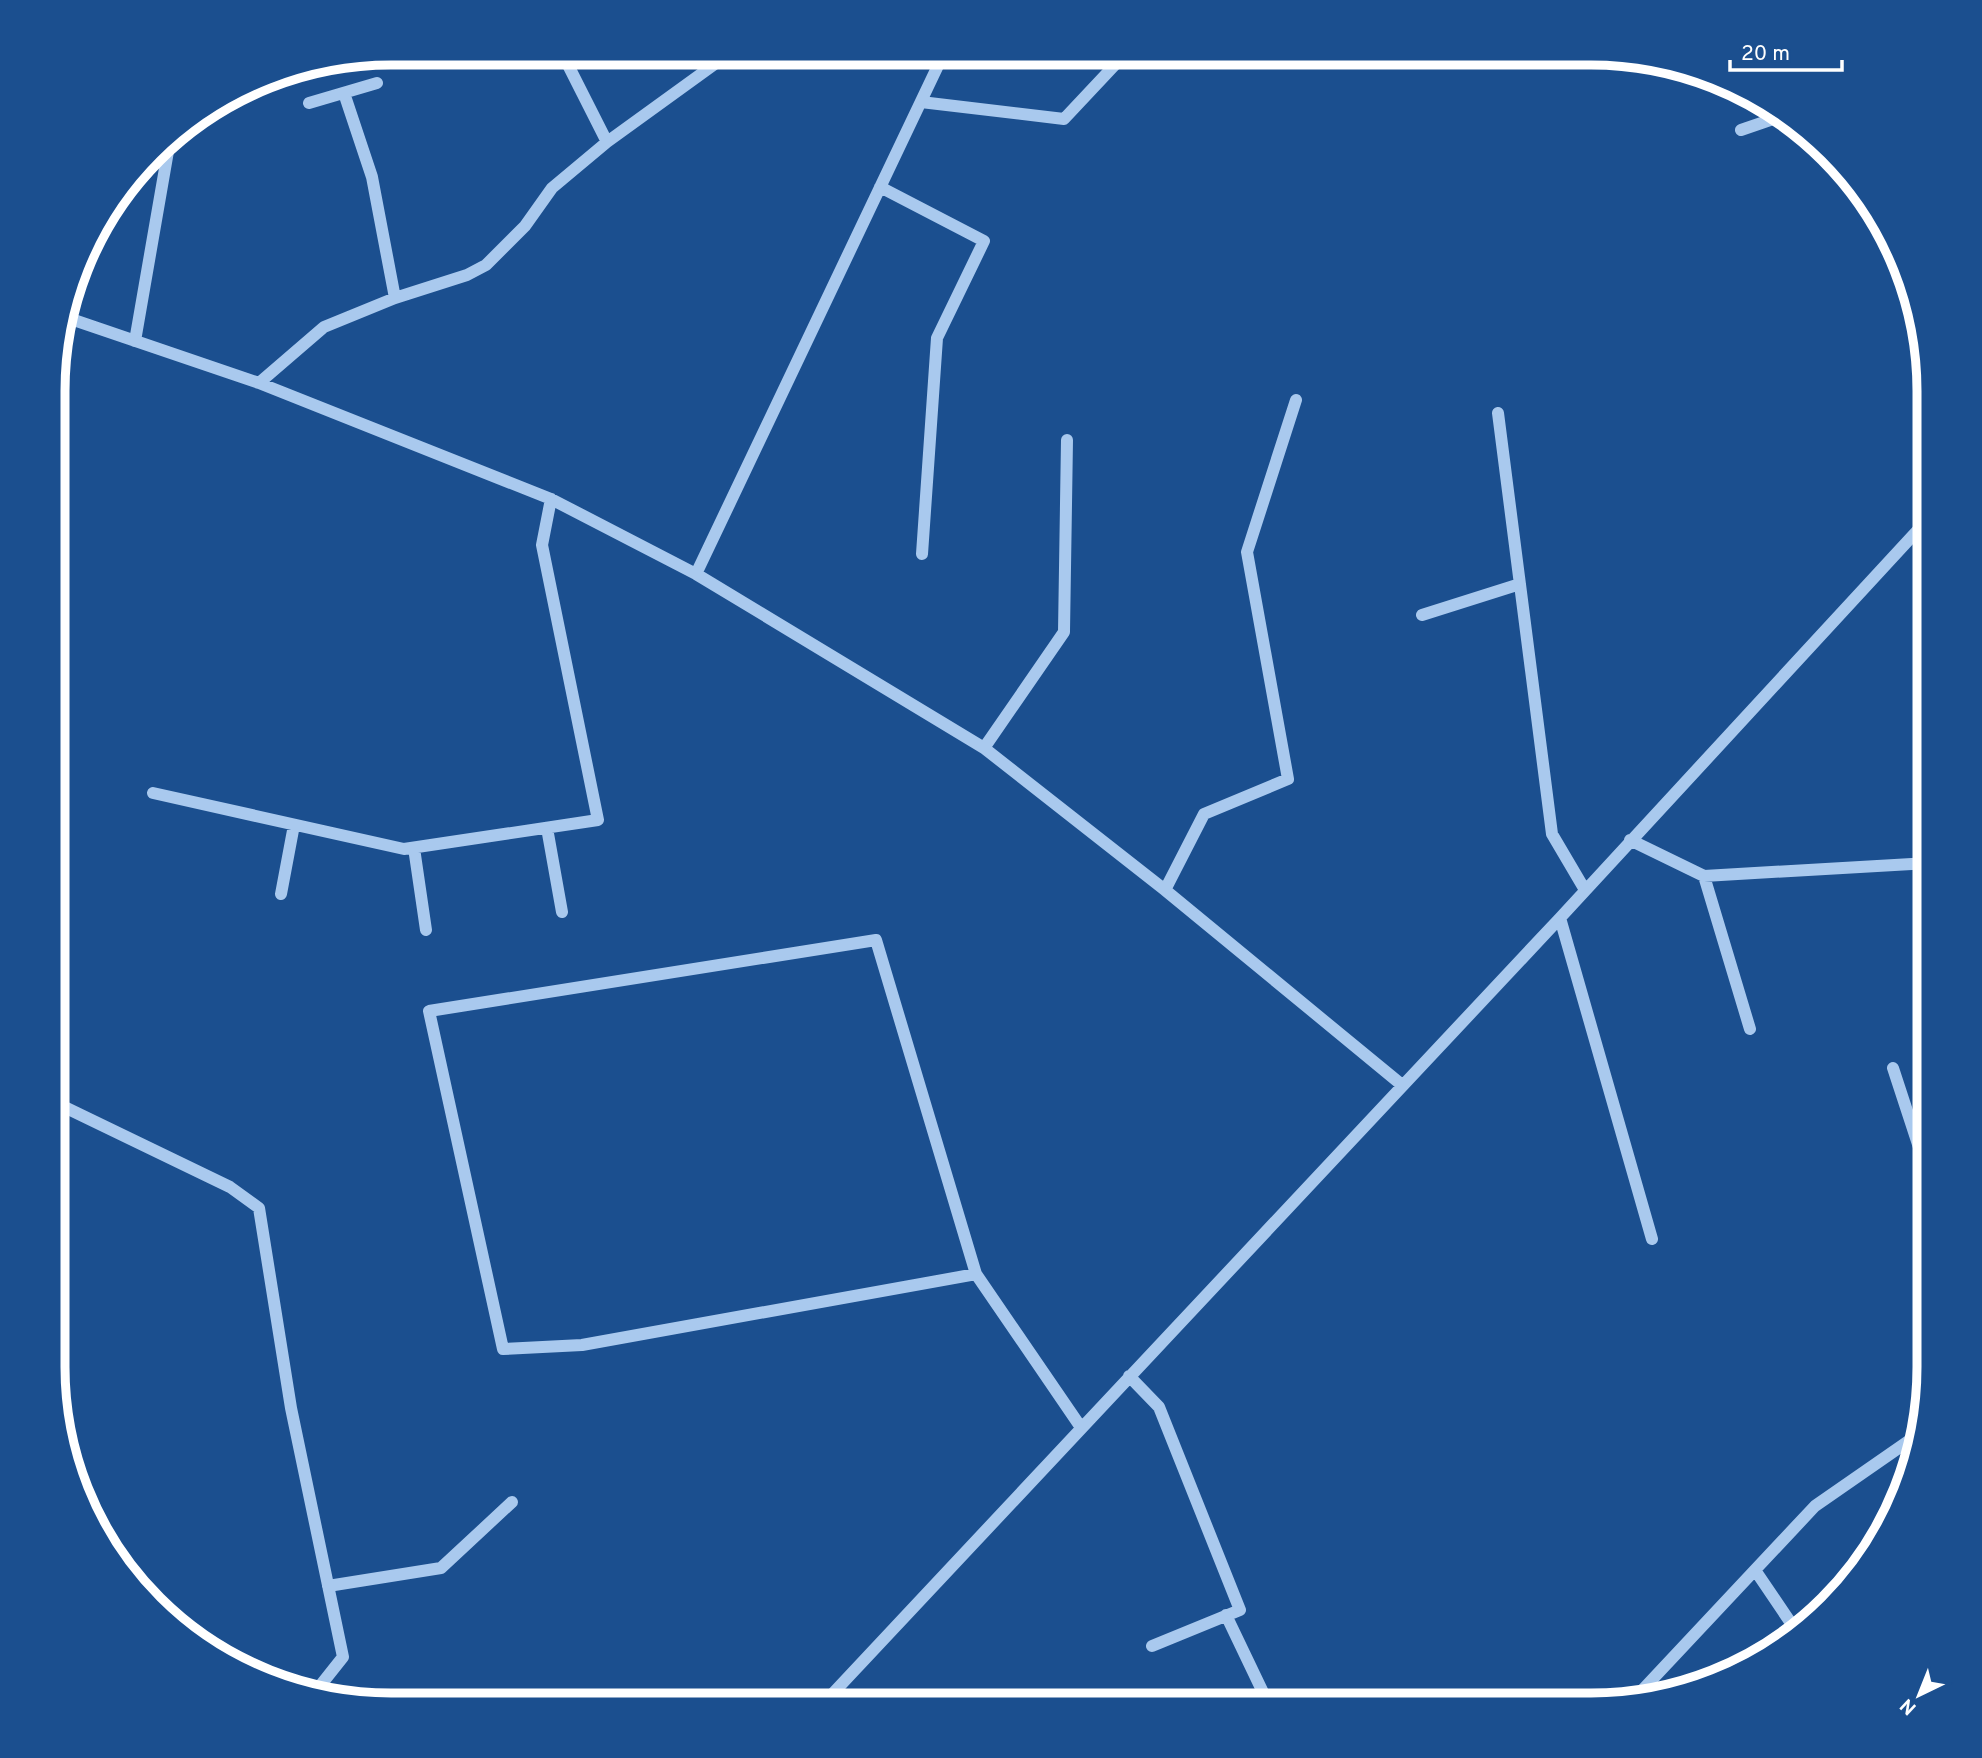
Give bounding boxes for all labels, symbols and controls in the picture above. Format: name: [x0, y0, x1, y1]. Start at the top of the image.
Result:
scale bar: [1730, 28, 1842, 72]
text: 20 m: [1741, 41, 1790, 68]
north arrow: [1884, 1660, 1954, 1730]
text: N: [1896, 1693, 1922, 1719]

